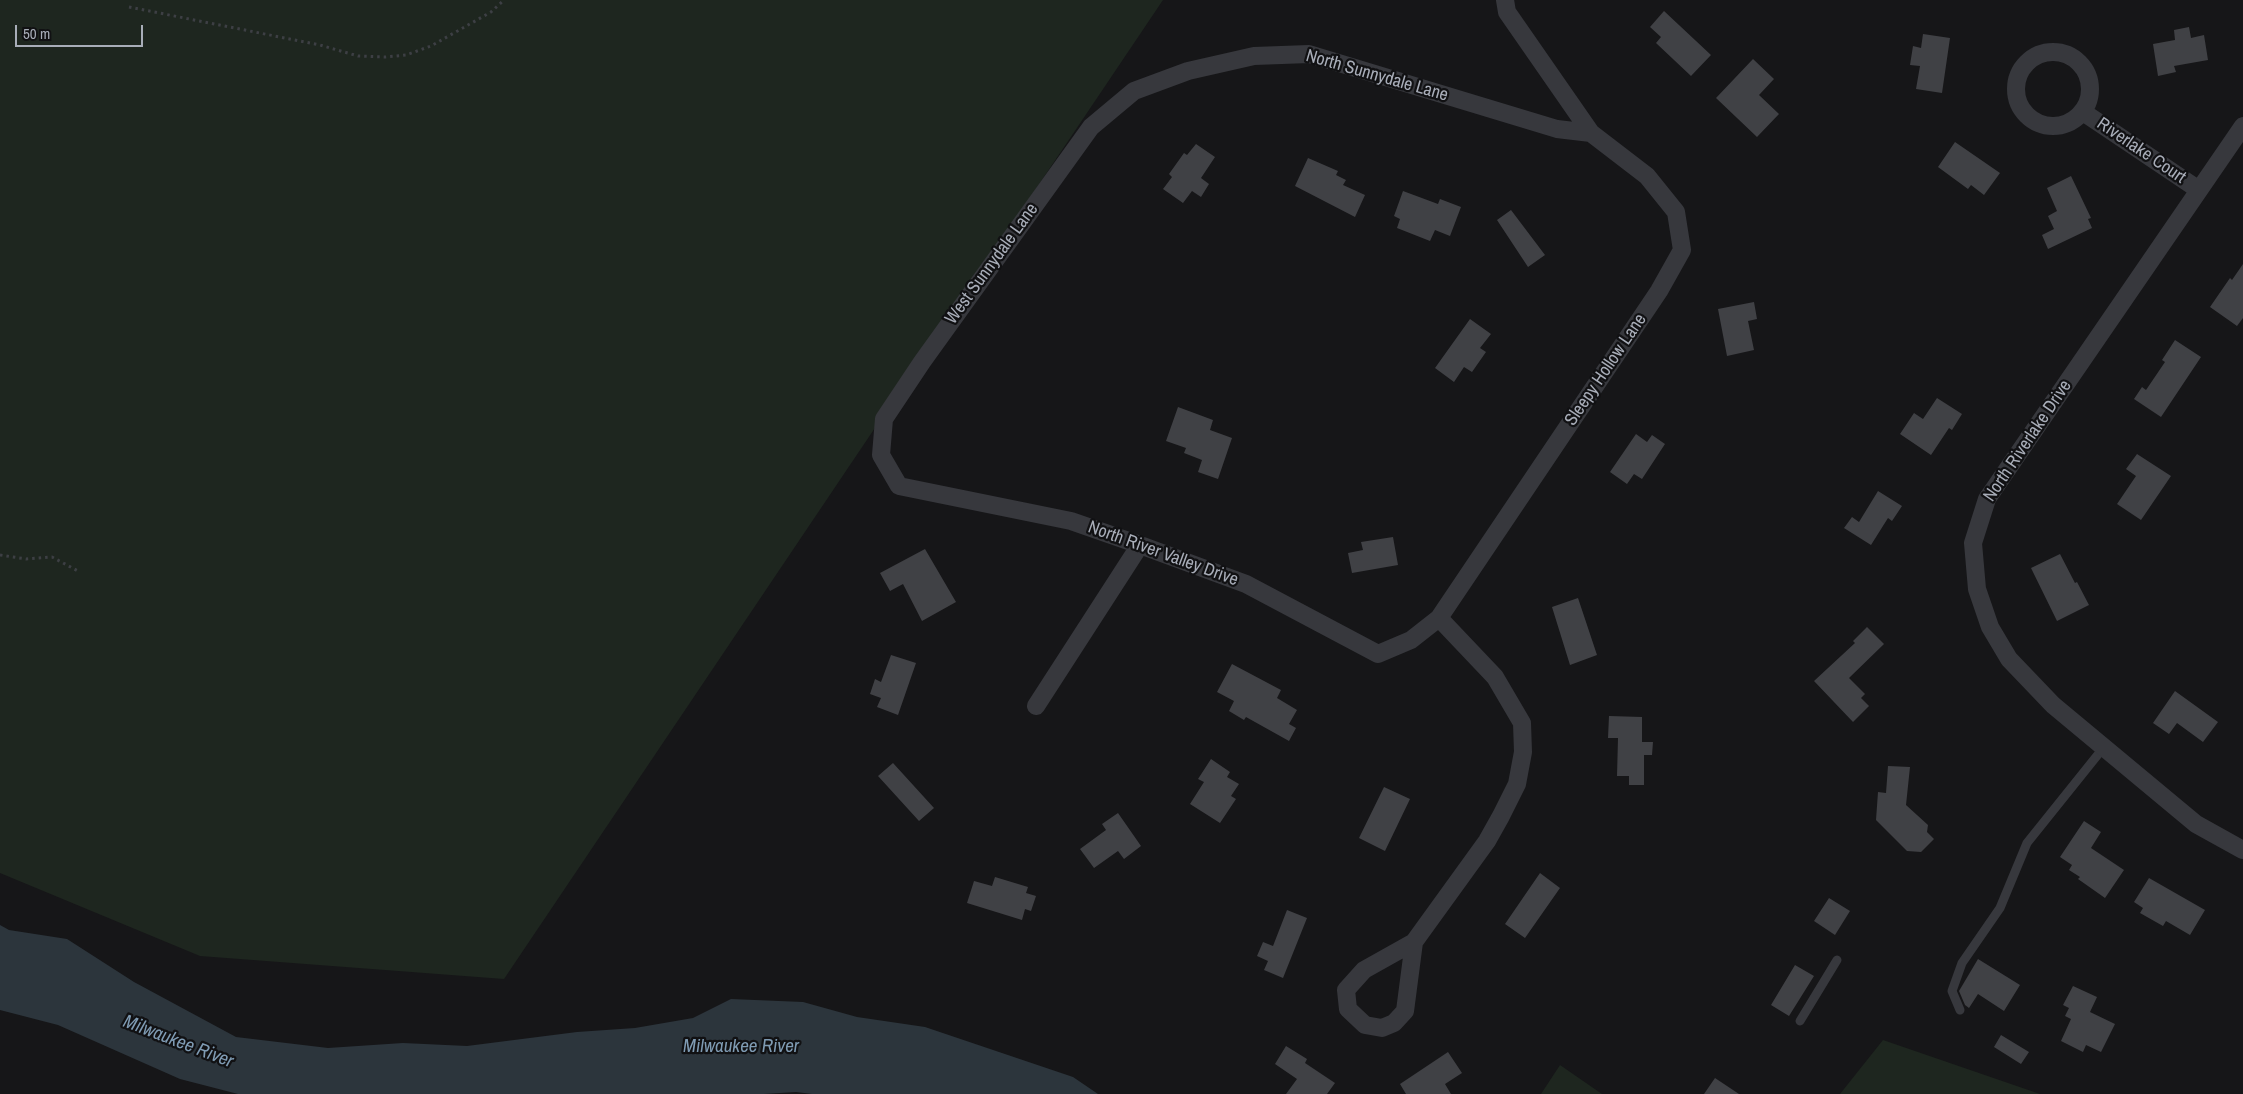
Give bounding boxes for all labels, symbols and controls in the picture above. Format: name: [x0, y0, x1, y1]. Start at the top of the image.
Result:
scale bar: [18, 15, 145, 47]
text: 50 m: [23, 23, 50, 44]
street label: North Sunnydale Lane: [1303, 45, 1451, 107]
street label: Riverlake Court: [2092, 113, 2190, 189]
street label: West Sunnydale Lane: [941, 199, 1043, 329]
street label: Sleepy Hollow Lane: [1561, 310, 1651, 430]
street label: North Riverlake Drive: [1979, 376, 2077, 506]
street label: North River Valley Drive: [1085, 517, 1241, 591]
water label: Milwaukee River: [120, 1011, 236, 1073]
water label: Milwaukee River: [683, 1036, 799, 1058]

